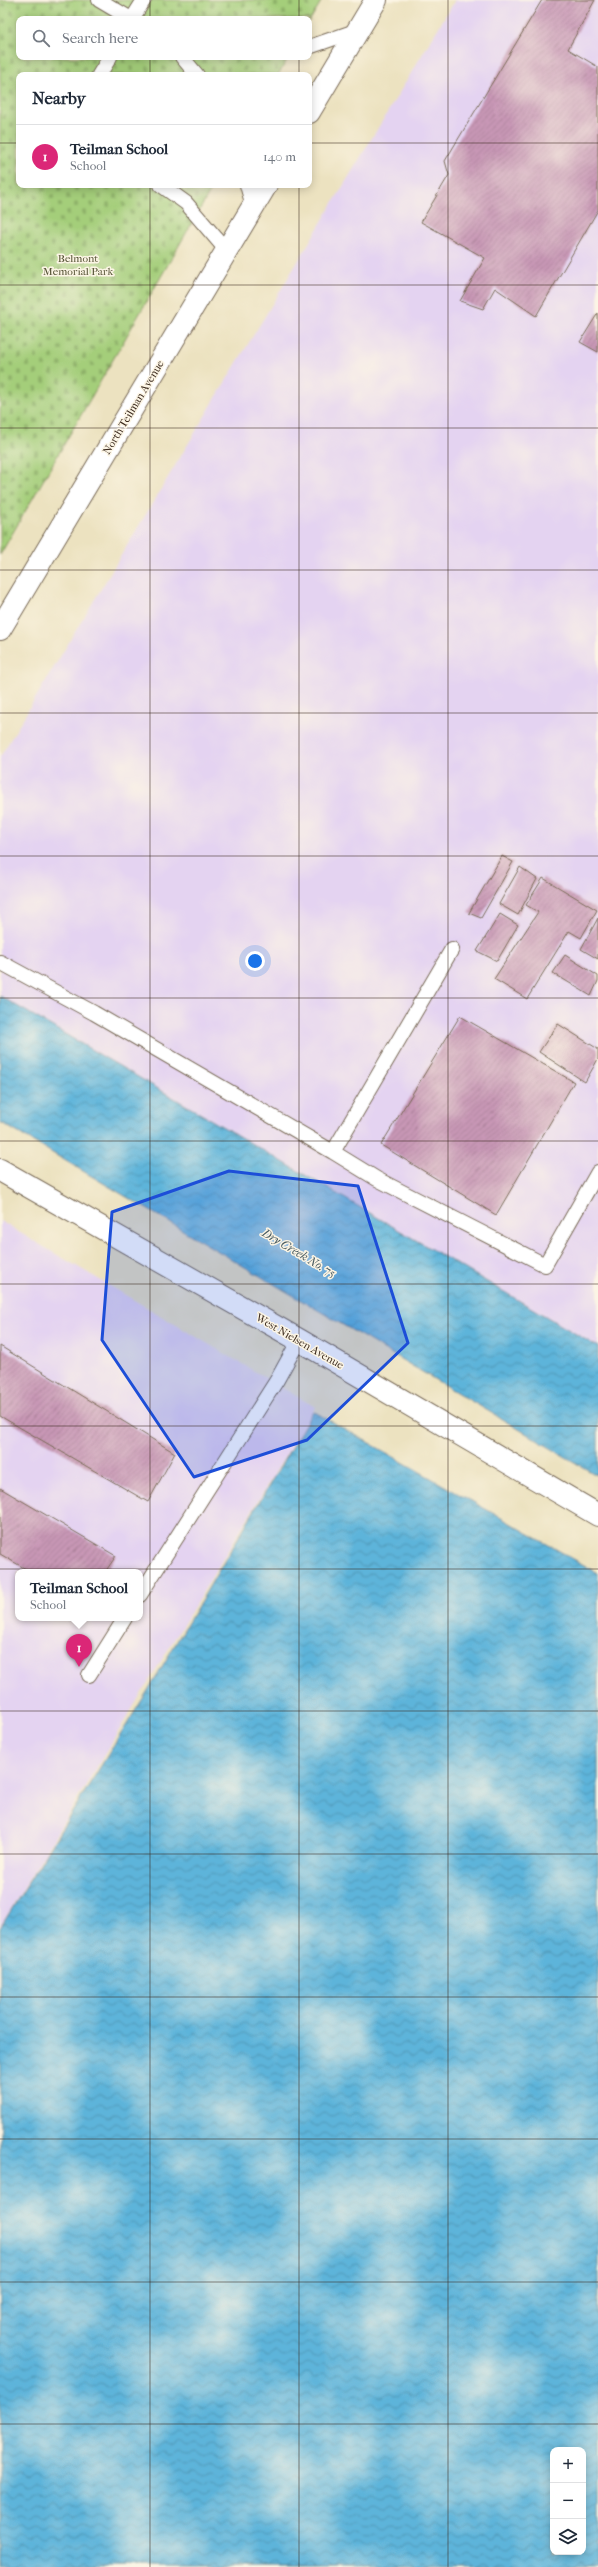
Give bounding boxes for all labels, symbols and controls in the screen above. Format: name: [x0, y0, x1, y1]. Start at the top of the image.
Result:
search box: [16, 16, 312, 60]
icon: search: [30, 27, 52, 49]
text: Search here: [62, 29, 138, 47]
text: Nearby: [32, 88, 86, 108]
text: Teilman School: [70, 140, 168, 158]
text: 1: [43, 149, 47, 164]
text: 140 m: [263, 149, 296, 164]
text: School: [70, 158, 106, 173]
park label: Belmont Memorial Park: [43, 252, 113, 278]
street label: North Teilman Avenue: [100, 357, 167, 457]
your location: [245, 951, 265, 971]
water label: Dry Creek No. 75: [259, 1225, 338, 1280]
street label: West Nielsen Avenue: [253, 1310, 347, 1372]
popup: [15, 1569, 143, 1621]
text: Teilman School: [30, 1579, 128, 1597]
text: School: [30, 1597, 66, 1612]
pin: 1: [66, 1634, 92, 1667]
map controls: [550, 2447, 586, 2555]
button: +: [550, 2447, 586, 2483]
button: −: [550, 2483, 586, 2519]
button: layers: [550, 2519, 586, 2555]

